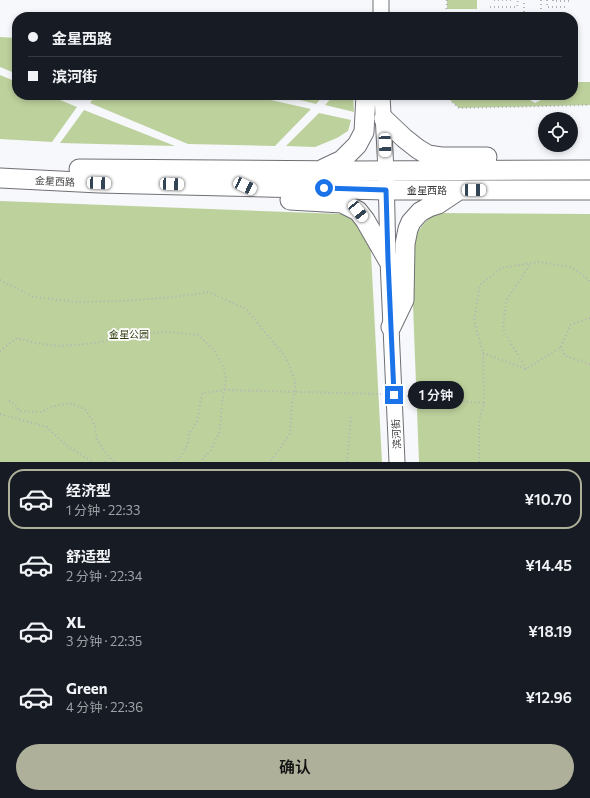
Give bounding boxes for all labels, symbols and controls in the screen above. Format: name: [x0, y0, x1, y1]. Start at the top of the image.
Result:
text: 金星西路: [52, 29, 112, 47]
text: 滨河街: [52, 67, 97, 85]
map controls: [538, 112, 578, 152]
button: locate: [538, 112, 578, 152]
car: [379, 133, 391, 157]
street label: 金星西路: [35, 174, 75, 188]
car: [232, 175, 258, 197]
car: [87, 177, 111, 189]
car: [160, 178, 184, 190]
route start: [315, 179, 333, 197]
street label: 金星西路: [407, 184, 447, 196]
car: [462, 184, 486, 196]
car: [346, 198, 370, 224]
park label: 金星公园: [109, 328, 149, 340]
callout: 1 分钟: [408, 381, 464, 409]
route end: [385, 386, 403, 404]
text: 1 分钟: [419, 387, 453, 403]
street label: 滨河街: [389, 419, 403, 449]
icon: car: [18, 481, 54, 517]
text: 经济型: [66, 481, 111, 499]
text: ¥10.70: [525, 490, 572, 508]
text: 1 分钟 · 22:33: [66, 502, 140, 518]
icon: car: [18, 547, 54, 583]
text: 舒适型: [66, 547, 111, 565]
text: ¥14.45: [525, 556, 572, 574]
text: 2 分钟 · 22:34: [66, 568, 142, 584]
icon: car: [18, 613, 54, 649]
text: XL: [66, 613, 85, 631]
text: ¥18.19: [528, 622, 572, 640]
text: 3 分钟 · 22:35: [66, 633, 142, 649]
icon: car: [18, 679, 54, 715]
text: Green: [66, 679, 107, 697]
text: ¥12.96: [525, 688, 572, 706]
text: 4 分钟 · 22:36: [66, 699, 143, 715]
button: 确认: [16, 744, 574, 790]

